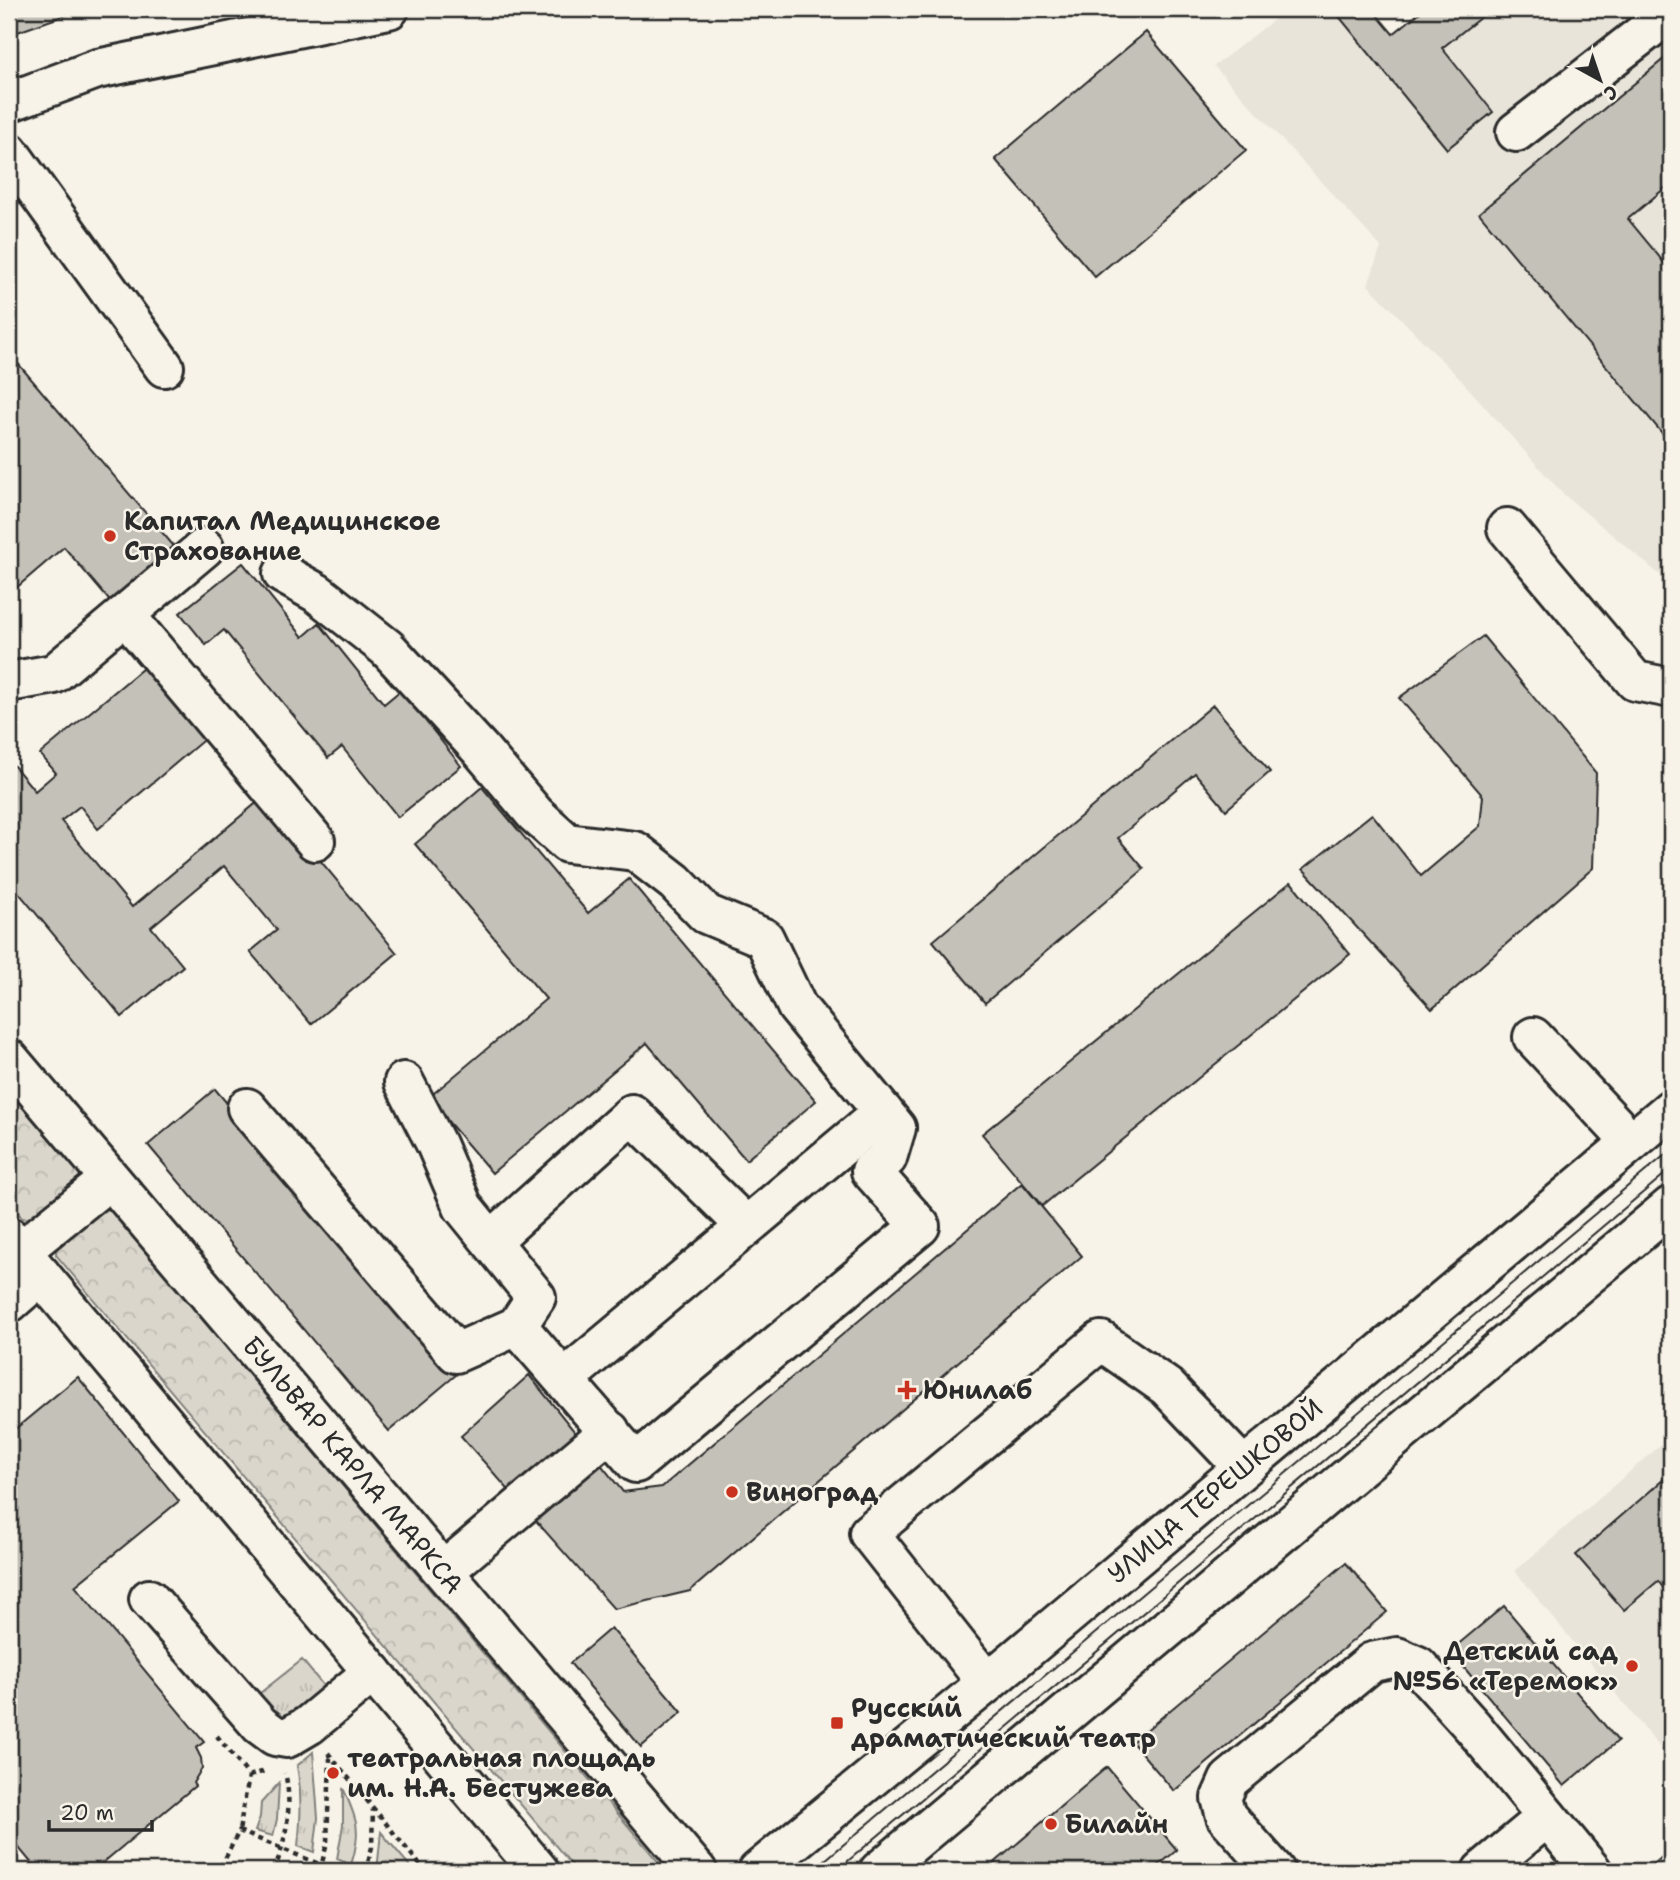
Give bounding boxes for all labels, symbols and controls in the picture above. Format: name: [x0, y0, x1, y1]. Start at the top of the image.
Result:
north arrow: [1564, 46, 1634, 116]
text: С: [1598, 79, 1623, 106]
place label: Капитал Медицинское Страхование: [124, 503, 441, 568]
marker: Капитал Медицинское Страхование: [102, 528, 118, 544]
street label: БУЛЬВАР КАРЛА МАРКСА: [235, 1328, 472, 1601]
place label: Юнилаб: [923, 1372, 1032, 1407]
marker: Юнилаб: [897, 1380, 917, 1400]
street label: УЛИЦА ТЕРЕШКОВОЙ: [1100, 1390, 1330, 1591]
place label: Виноград: [746, 1474, 878, 1509]
marker: Виноград: [724, 1484, 740, 1500]
place label: Детский сад №56 «Теремок»: [1393, 1633, 1618, 1698]
marker: Детский сад №56 «Теремок»: [1624, 1658, 1640, 1674]
place label: Русский драматический театр: [851, 1690, 1156, 1755]
marker: Русский драматический театр: [829, 1715, 845, 1731]
place label: театральная площадь им. Н.А. Бестужева: [347, 1740, 656, 1805]
marker: театральная площадь им. Н.А. Бестужева: [325, 1765, 341, 1781]
scale bar: [49, 1789, 152, 1833]
text: 20 m: [60, 1799, 114, 1827]
place label: Билайн: [1065, 1806, 1168, 1841]
marker: Билайн: [1043, 1816, 1059, 1832]

